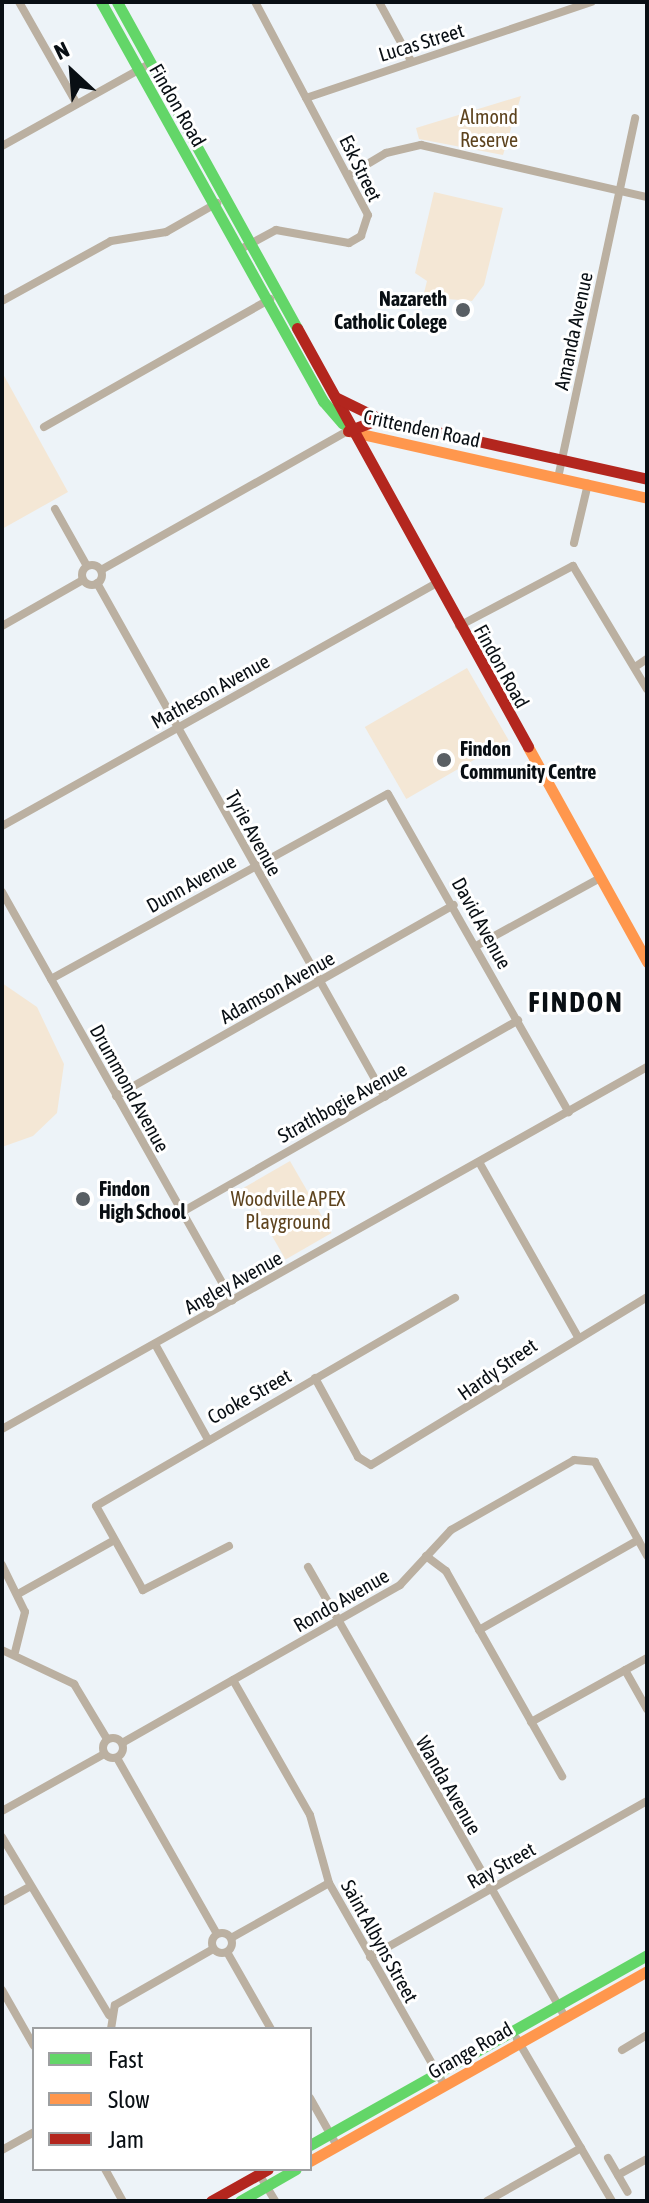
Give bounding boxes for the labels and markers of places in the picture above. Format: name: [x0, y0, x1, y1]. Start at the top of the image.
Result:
place label: Nazareth Catholic Colege: [334, 286, 447, 333]
marker: Nazareth Catholic Colege: [454, 301, 472, 319]
place label: Findon Community Centre: [460, 736, 596, 783]
marker: Findon Community Centre: [435, 751, 453, 769]
place label: Findon High School: [99, 1176, 186, 1223]
marker: Findon High School: [74, 1190, 92, 1208]

